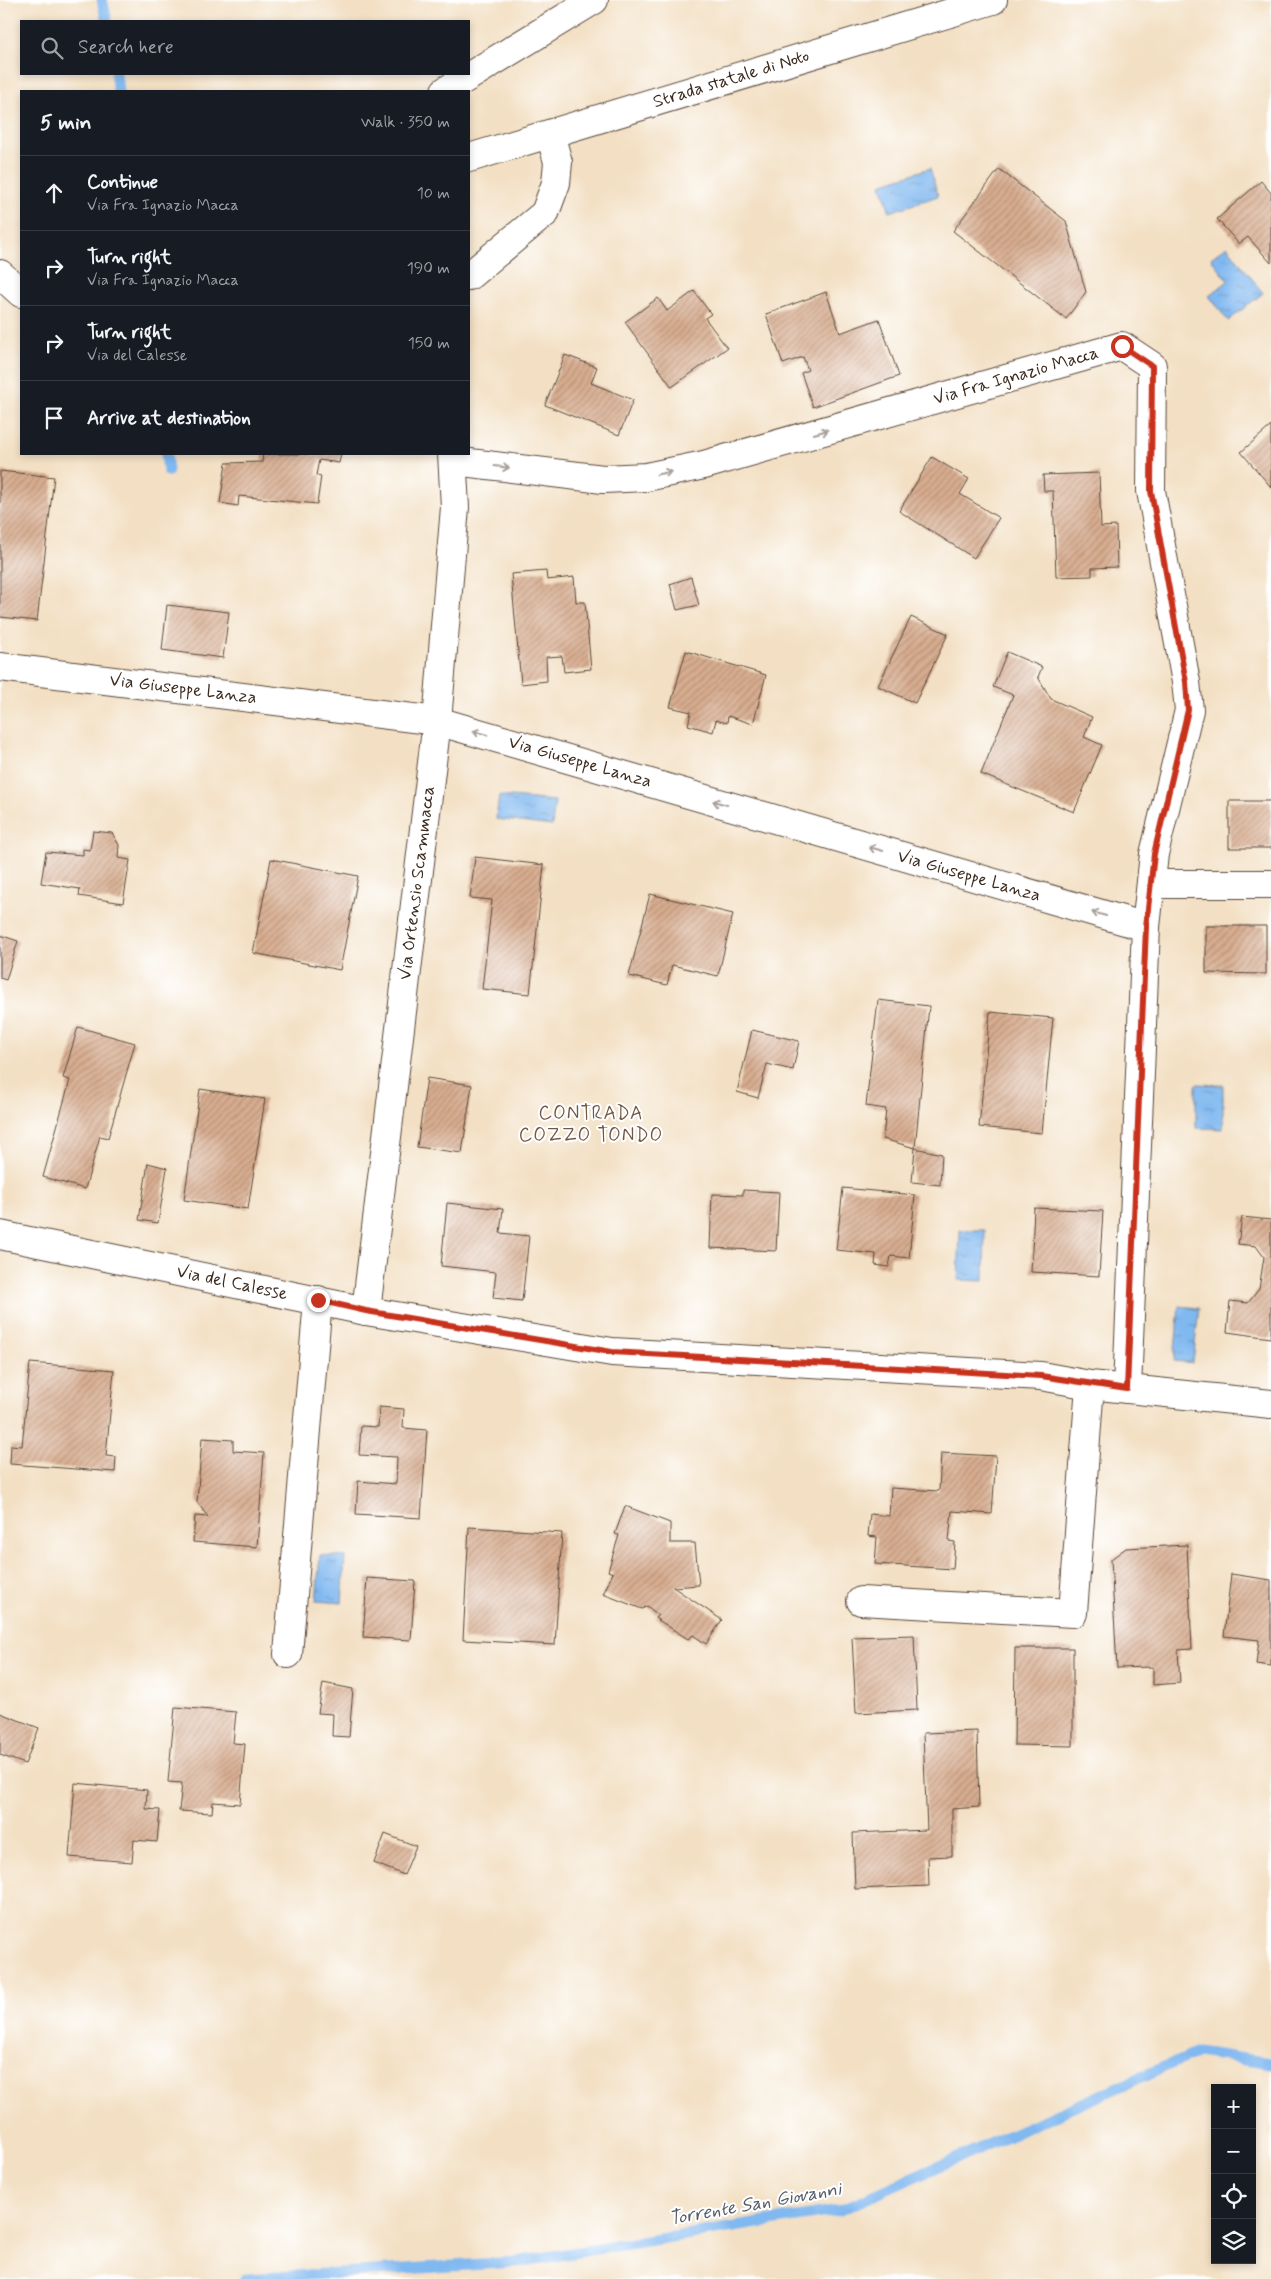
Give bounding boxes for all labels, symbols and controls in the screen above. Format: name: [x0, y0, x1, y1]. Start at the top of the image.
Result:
search box: [20, 20, 470, 75]
icon: search: [38, 34, 66, 62]
text: Search here: [78, 35, 174, 60]
street label: Strada statale di Noto: [650, 44, 812, 114]
text: 5 min: [40, 109, 92, 137]
text: Walk · 350 m: [361, 112, 450, 133]
text: Continue: [87, 170, 158, 195]
icon: ahead: [40, 179, 68, 207]
text: 10 m: [417, 183, 450, 204]
text: Via Fra Ignazio Macca: [87, 195, 239, 216]
text: Turn right: [87, 245, 171, 270]
icon: right: [40, 254, 68, 282]
text: 190 m: [407, 258, 450, 279]
text: Via Fra Ignazio Macca: [87, 270, 239, 291]
text: Turn right: [87, 320, 171, 345]
icon: right: [40, 329, 68, 357]
text: 150 m: [408, 333, 450, 354]
route start: [1111, 335, 1134, 358]
street label: Via Fra Ignazio Macca: [931, 341, 1101, 411]
text: Via del Calesse: [87, 345, 187, 366]
icon: arrive: [40, 404, 68, 432]
text: Arrive at destination: [87, 406, 251, 431]
one-way arrow: [812, 426, 828, 436]
one-way arrow: [494, 462, 510, 472]
one-way arrow: [655, 468, 671, 478]
street label: Via Giuseppe Lanza: [108, 668, 258, 710]
one-way arrow: [473, 728, 489, 738]
street label: Via Giuseppe Lanza: [505, 730, 655, 794]
street label: Via Ortensio Scammacca: [393, 785, 441, 981]
one-way arrow: [713, 798, 729, 808]
one-way arrow: [869, 843, 885, 853]
street label: Via Giuseppe Lanza: [894, 844, 1044, 908]
one-way arrow: [1092, 908, 1108, 918]
district label: CONTRADA COZZO TONDO: [519, 1101, 663, 1148]
street label: Via del Calesse: [174, 1260, 290, 1306]
route end: [307, 1289, 330, 1312]
map controls: [1211, 2084, 1256, 2264]
button: +: [1211, 2084, 1256, 2129]
button: −: [1211, 2129, 1256, 2174]
button: locate: [1211, 2174, 1256, 2219]
water label: Torrente San Giovanni: [667, 2176, 845, 2231]
button: layers: [1211, 2219, 1256, 2264]

